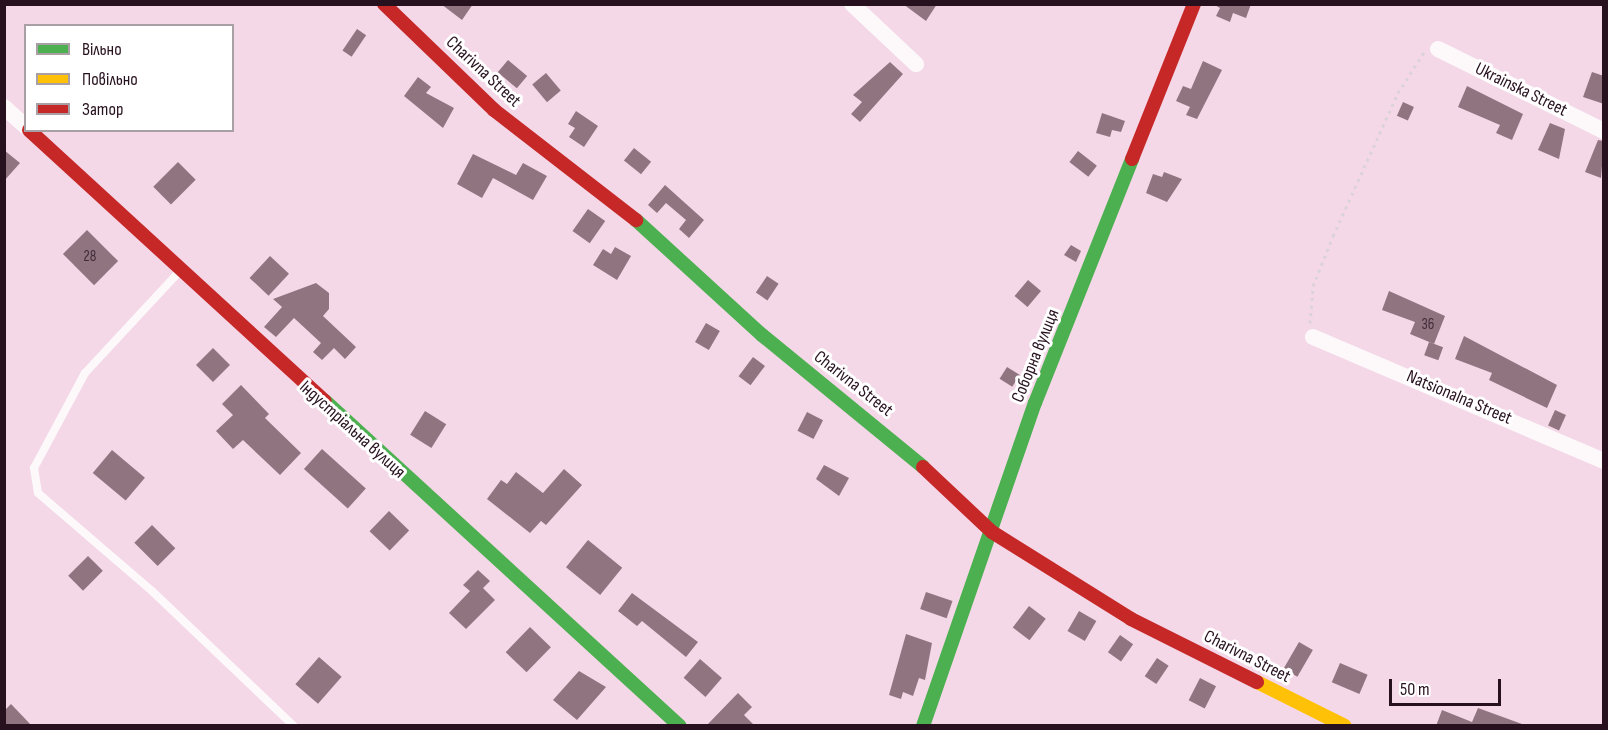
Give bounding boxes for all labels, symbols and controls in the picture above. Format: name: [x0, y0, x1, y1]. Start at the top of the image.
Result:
legend: [24, 24, 234, 132]
street label: Charivna Street: [441, 32, 525, 112]
text: Вільно: [82, 39, 122, 60]
street label: Ukrainska Street: [1471, 58, 1571, 122]
text: Повільно: [82, 69, 138, 90]
text: Затор: [82, 99, 123, 120]
house number: 28: [84, 248, 96, 266]
street label: Соборна вулиця: [1008, 306, 1064, 406]
house number: 36: [1422, 316, 1434, 334]
street label: Charivna Street: [809, 346, 897, 422]
street label: Natsionalna Street: [1403, 366, 1515, 430]
street label: Індустріальна вулиця: [295, 377, 409, 483]
street label: Charivna Street: [1200, 626, 1294, 688]
scale bar: [1392, 667, 1504, 705]
text: 50 m: [1400, 679, 1430, 700]

